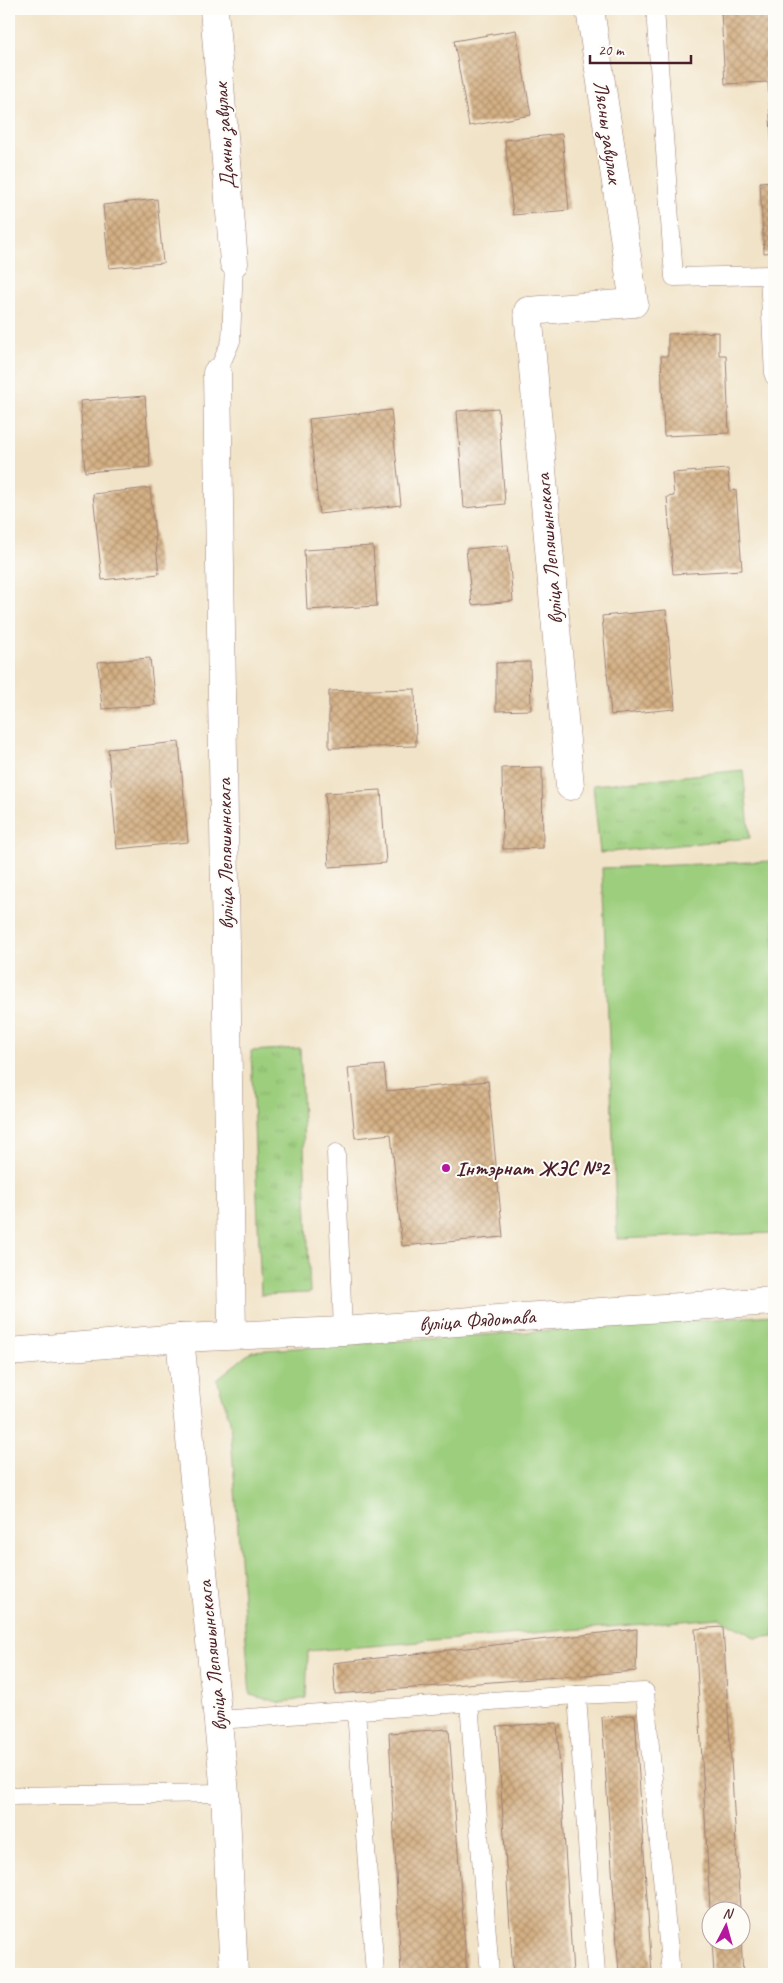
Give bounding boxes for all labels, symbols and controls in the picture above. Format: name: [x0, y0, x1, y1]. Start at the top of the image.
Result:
scale bar: [590, 32, 692, 64]
text: 20 m: [598, 41, 625, 60]
street label: Лясны завулак: [587, 79, 628, 187]
street label: Дачны завулак: [207, 80, 242, 190]
street label: вуліца Лепяшынскага: [529, 471, 569, 625]
street label: вуліца Лепяшынскага: [211, 777, 239, 930]
place label: Інтэрнат ЖЭС №2: [456, 1155, 611, 1181]
marker: Інтэрнат ЖЭС №2: [440, 1162, 452, 1174]
street label: вуліца Фядотава: [418, 1303, 538, 1337]
street label: вуліца Лепяшынскага: [191, 1578, 233, 1733]
north arrow: [700, 1900, 750, 1950]
text: N: [722, 1905, 735, 1923]

